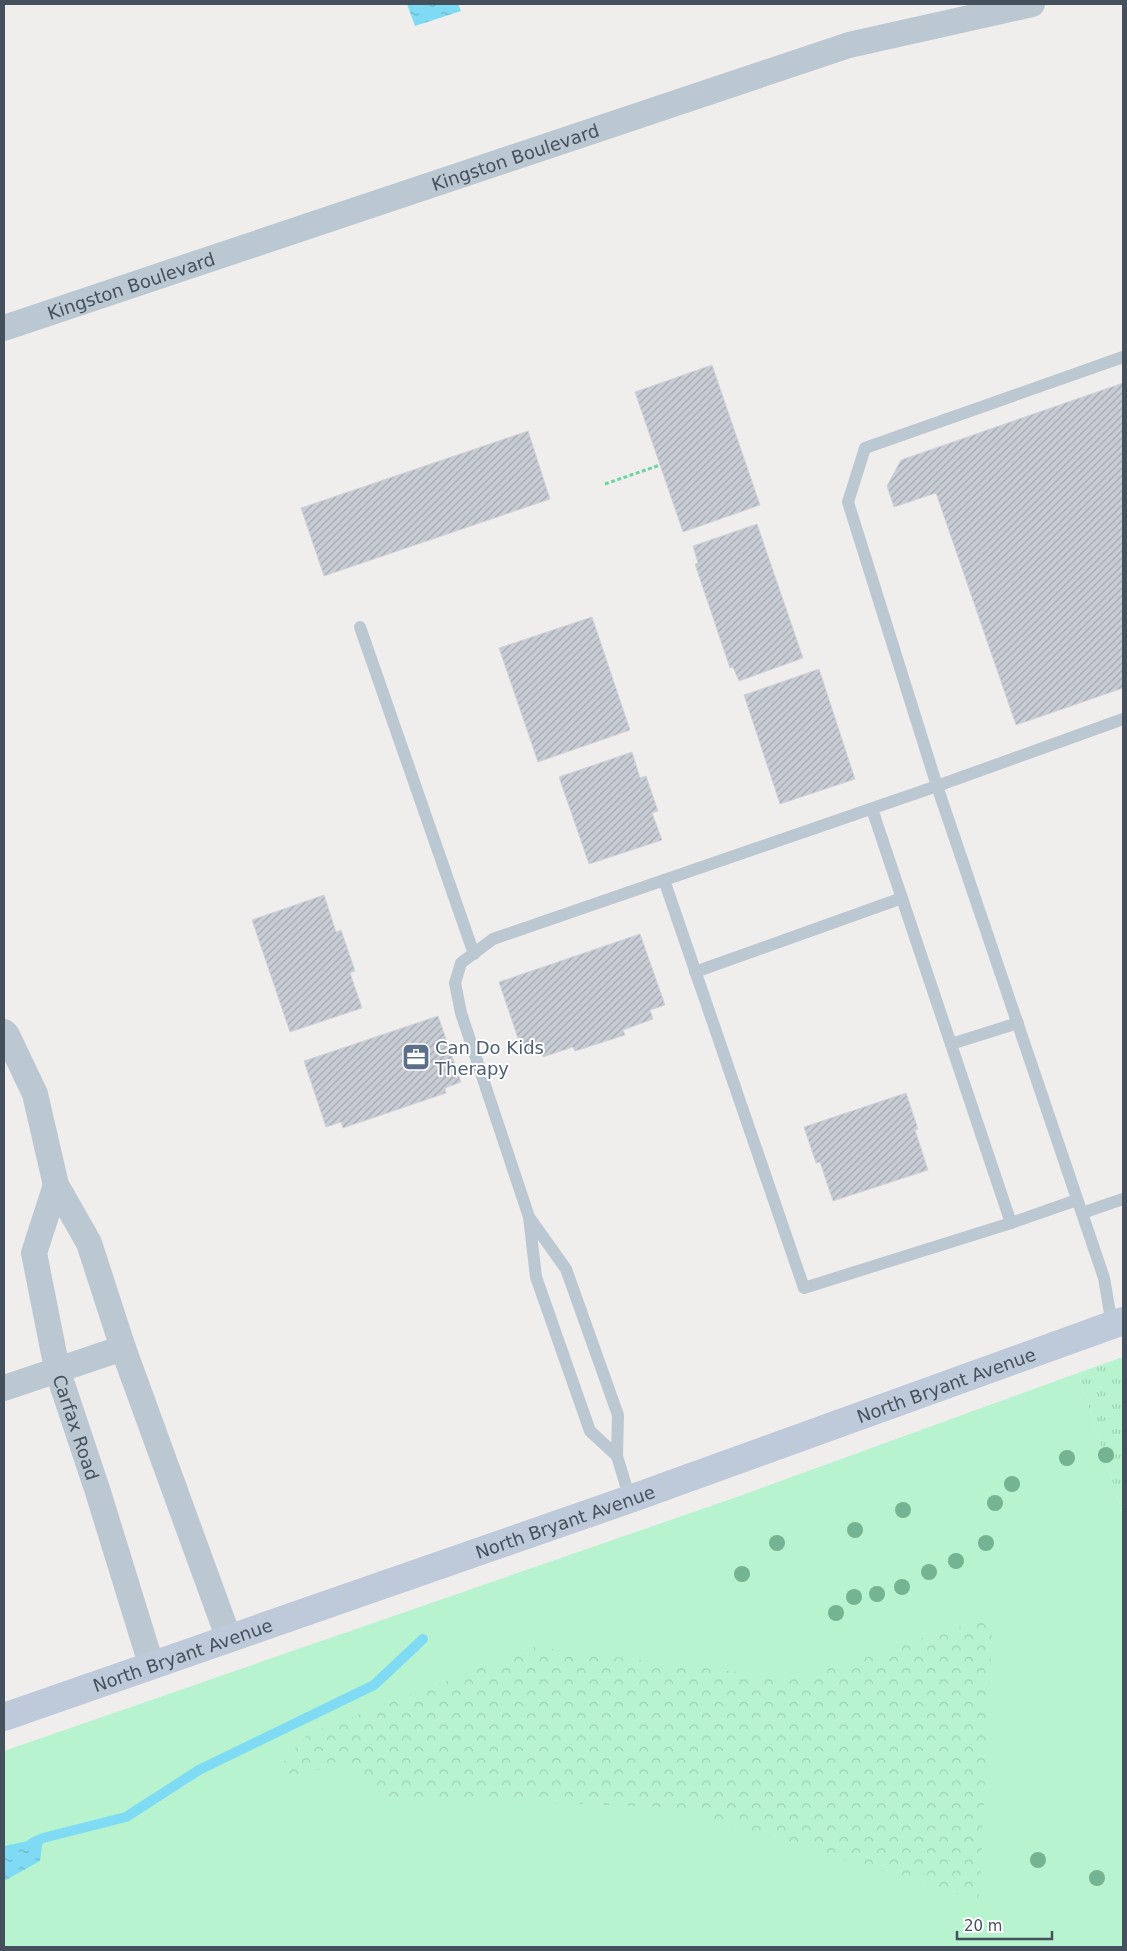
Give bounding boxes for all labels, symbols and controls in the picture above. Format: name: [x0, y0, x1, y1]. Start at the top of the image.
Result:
street label: Kingston Boulevard: [429, 119, 602, 195]
street label: Kingston Boulevard: [45, 248, 218, 323]
place label: Can Do Kids Therapy: [434, 1037, 544, 1079]
office icon: Can Do Kids Therapy: [401, 1042, 431, 1072]
street label: North Bryant Avenue: [854, 1343, 1038, 1427]
street label: Carfax Road: [49, 1372, 104, 1483]
street label: North Bryant Avenue: [472, 1480, 658, 1563]
street label: North Bryant Avenue: [90, 1614, 275, 1696]
scale bar: [957, 1908, 1052, 1940]
text: 20 m: [964, 1917, 1002, 1935]

